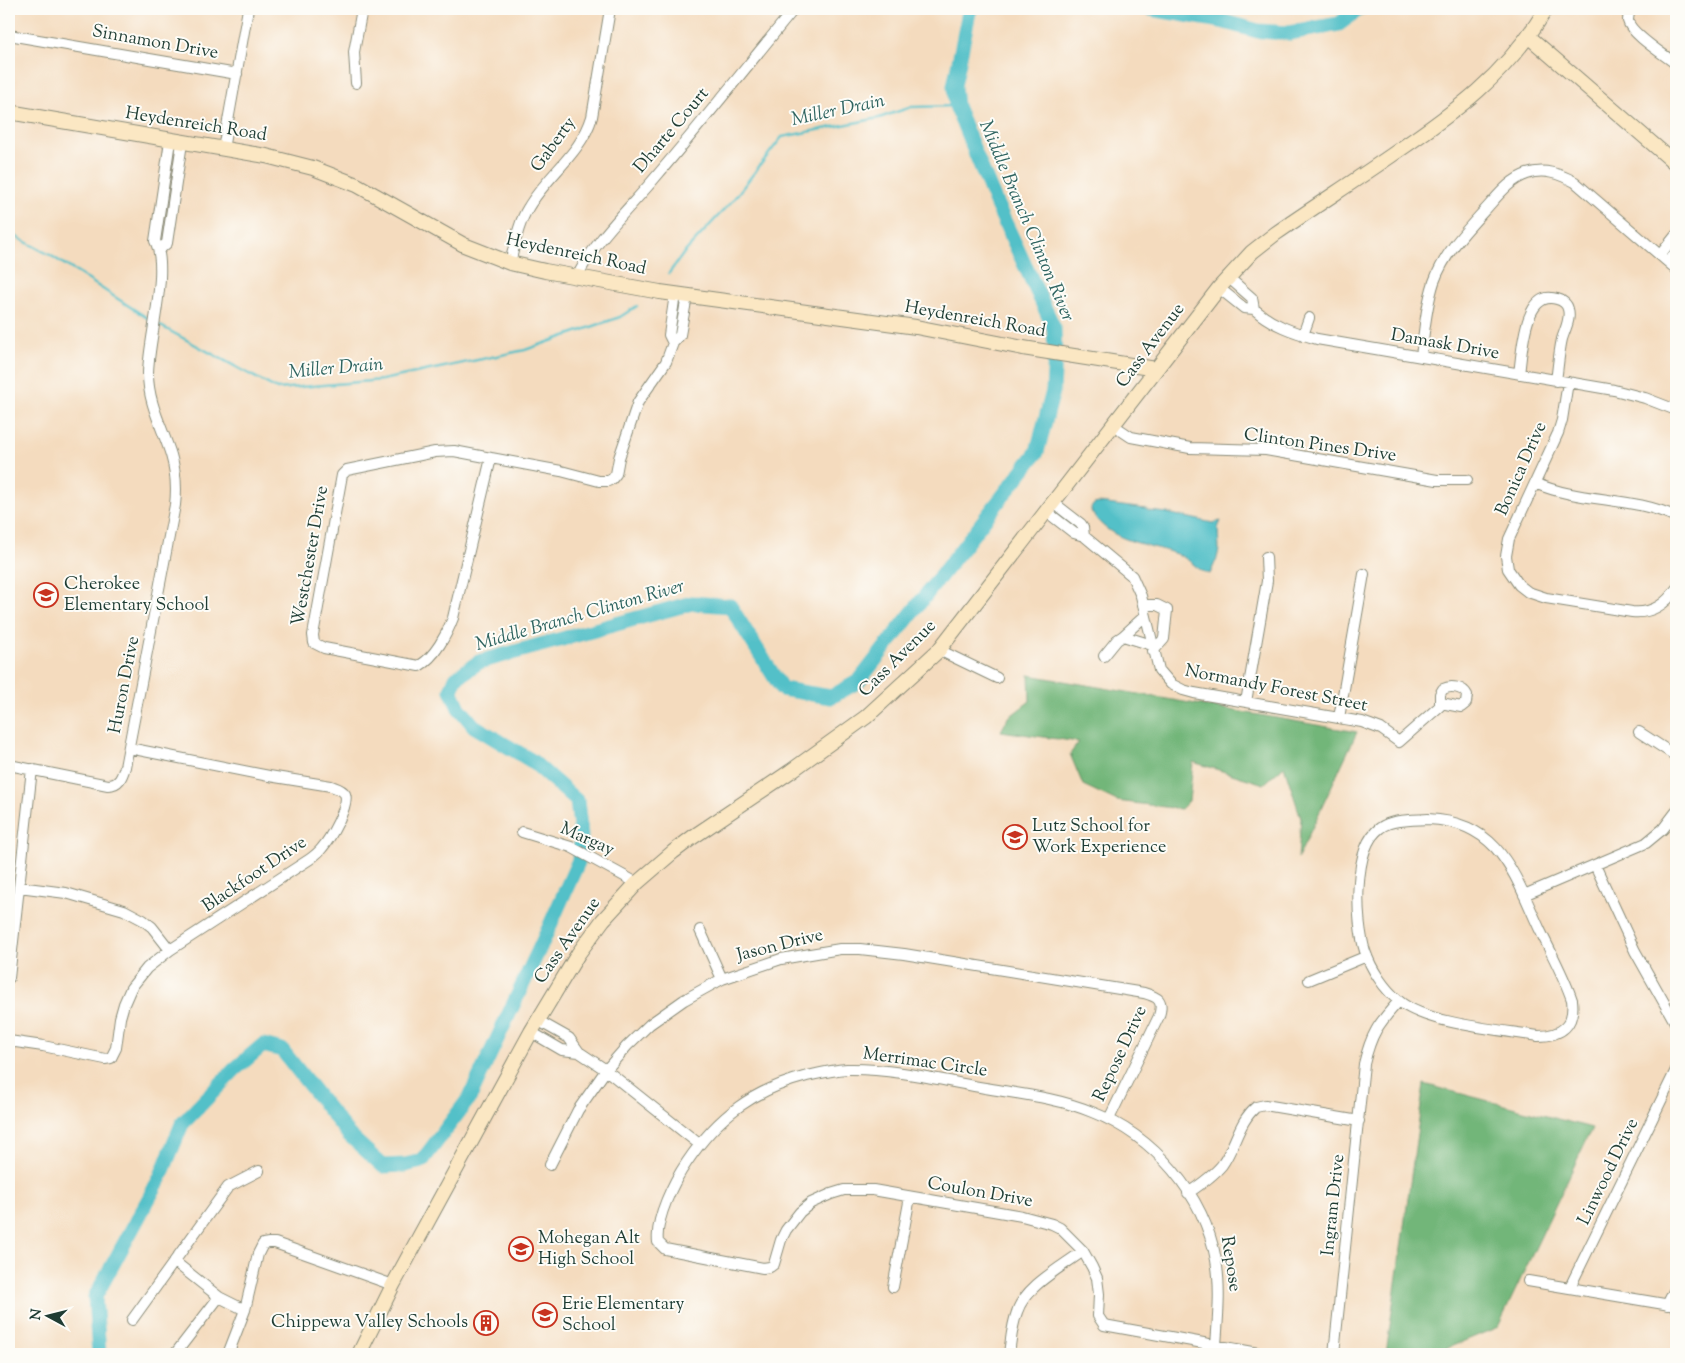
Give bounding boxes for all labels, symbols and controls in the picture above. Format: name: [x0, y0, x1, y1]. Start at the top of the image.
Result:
street label: Sinnamon Drive: [90, 19, 220, 67]
street label: Dharte Court: [628, 82, 716, 180]
water label: Miller Drain: [789, 88, 887, 134]
street label: Heydenreich Road: [123, 101, 269, 149]
street label: Gaberty: [525, 112, 583, 178]
water label: Middle Branch Clinton River: [971, 116, 1081, 326]
street label: Heydenreich Road: [503, 227, 649, 283]
street label: Heydenreich Road: [902, 295, 1048, 345]
street label: Cass Avenue: [1110, 298, 1192, 394]
street label: Damask Drive: [1389, 323, 1501, 367]
water label: Miller Drain: [287, 351, 385, 387]
street label: Bonica Drive: [1490, 418, 1554, 520]
street label: Clinton Pines Drive: [1242, 422, 1398, 470]
street label: Westchester Drive: [286, 484, 336, 628]
place label: Cherokee Elementary School: [64, 572, 209, 619]
water label: Middle Branch Clinton River: [472, 573, 688, 659]
school or university icon: Cherokee Elementary School: [33, 582, 59, 608]
street label: Cass Avenue: [853, 614, 943, 704]
street label: Huron Drive: [103, 634, 147, 736]
street label: Normandy Forest Street: [1183, 659, 1369, 719]
place label: Lutz School for Work Experience: [1032, 814, 1166, 861]
street label: Margay: [556, 817, 618, 864]
school or university icon: Lutz School for Work Experience: [1002, 824, 1028, 850]
street label: Blackfoot Drive: [198, 830, 312, 920]
street label: Cass Avenue: [528, 892, 608, 990]
street label: Jason Drive: [733, 923, 826, 970]
street label: Repose Drive: [1087, 1002, 1155, 1106]
street label: Merrimac Circle: [861, 1041, 989, 1085]
street label: Linwood Drive: [1572, 1114, 1646, 1230]
street label: Ingram Drive: [1316, 1153, 1352, 1257]
street label: Coulon Drive: [925, 1171, 1035, 1215]
place label: Mohegan Alt High School: [538, 1226, 640, 1273]
street label: Repose: [1213, 1234, 1247, 1294]
school or university icon: Mohegan Alt High School: [508, 1236, 534, 1262]
north arrow: [22, 1290, 72, 1340]
place label: Erie Elementary School: [562, 1292, 684, 1339]
school or university icon: Erie Elementary School: [532, 1302, 558, 1328]
text: N: [26, 1308, 48, 1321]
place label: Chippewa Valley Schools: [271, 1310, 468, 1336]
building icon: Chippewa Valley Schools: [473, 1310, 499, 1336]

